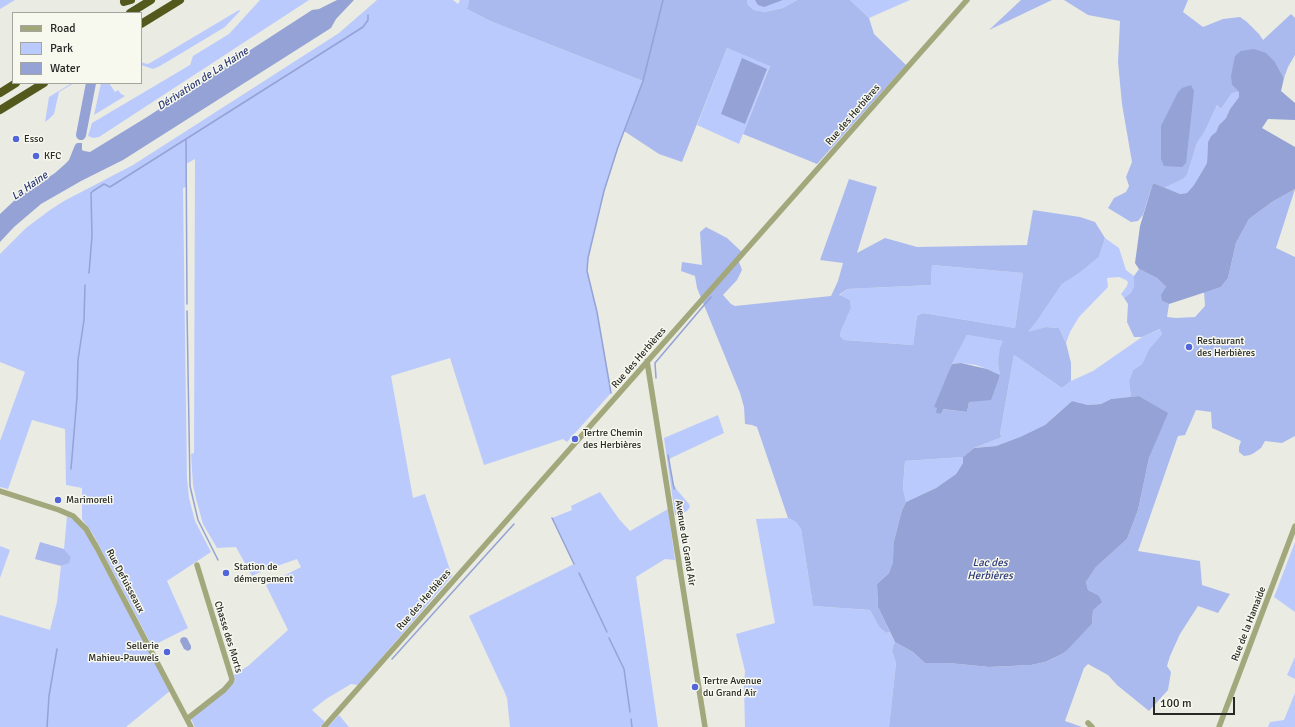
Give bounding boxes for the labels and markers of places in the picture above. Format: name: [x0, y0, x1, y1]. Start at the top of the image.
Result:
place label: Esso: [24, 133, 44, 145]
marker: Esso: [11, 134, 21, 144]
place label: KFC: [44, 150, 61, 162]
marker: KFC: [31, 151, 41, 161]
place label: Restaurant des Herbières: [1197, 335, 1255, 358]
marker: Restaurant des Herbières: [1184, 342, 1194, 352]
place label: Tertre Chemin des Herbières: [583, 427, 643, 450]
marker: Tertre Chemin des Herbières: [570, 434, 580, 444]
place label: Marimoreli: [66, 494, 113, 506]
marker: Marimoreli: [53, 495, 63, 505]
place label: Station de démergement: [234, 561, 293, 584]
marker: Station de démergement: [221, 568, 231, 578]
place label: Sellerie Mahieu-Pauwels: [88, 640, 159, 664]
marker: Sellerie Mahieu-Pauwels: [162, 647, 172, 657]
place label: Tertre Avenue du Grand Air: [703, 675, 761, 698]
marker: Tertre Avenue du Grand Air: [690, 682, 700, 692]

